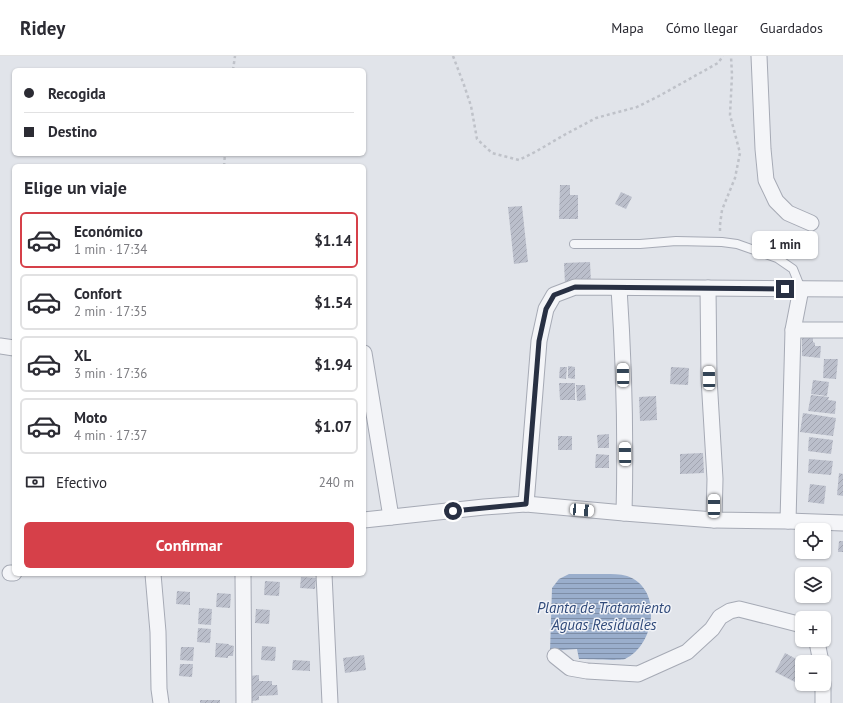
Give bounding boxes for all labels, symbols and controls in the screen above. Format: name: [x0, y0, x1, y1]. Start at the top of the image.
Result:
text: Ridey: [20, 16, 65, 40]
text: Mapa: [611, 19, 644, 37]
text: Cómo llegar: [666, 19, 738, 37]
text: Guardados: [760, 19, 823, 37]
text: Recogida: [48, 84, 106, 103]
text: Destino: [48, 122, 97, 141]
text: Elige un viaje: [24, 176, 127, 199]
icon: car: [26, 222, 62, 258]
text: Económico: [74, 222, 143, 241]
text: $1.14: [314, 231, 352, 250]
callout: 1 min: [752, 231, 818, 259]
text: 1 min: [769, 236, 801, 253]
text: 1 min · 17:34: [74, 241, 147, 258]
route end: [776, 280, 794, 298]
icon: car: [26, 284, 62, 320]
text: Confort: [74, 284, 122, 303]
text: $1.54: [314, 293, 352, 312]
text: 2 min · 17:35: [74, 303, 147, 320]
icon: car: [26, 346, 62, 382]
text: XL: [74, 346, 91, 365]
text: $1.94: [314, 355, 352, 374]
car: [617, 363, 629, 387]
text: 3 min · 17:36: [74, 365, 147, 382]
car: [703, 366, 715, 390]
icon: car: [26, 408, 62, 444]
text: Moto: [74, 408, 107, 427]
text: $1.07: [314, 417, 352, 436]
text: 4 min · 17:37: [74, 427, 147, 444]
car: [619, 442, 631, 466]
icon: cash: [24, 471, 46, 493]
text: Efectivo: [56, 473, 107, 492]
text: 240 m: [319, 474, 354, 491]
car: [708, 494, 720, 518]
route start: [444, 502, 462, 520]
car: [570, 503, 594, 517]
button: Confirmar: [24, 522, 354, 568]
map controls: [795, 523, 831, 691]
button: locate: [795, 523, 831, 559]
button: layers: [795, 567, 831, 603]
water label: Planta de Tratamiento Aguas Residuales: [537, 598, 671, 634]
button: +: [795, 611, 831, 647]
button: −: [795, 655, 831, 691]

